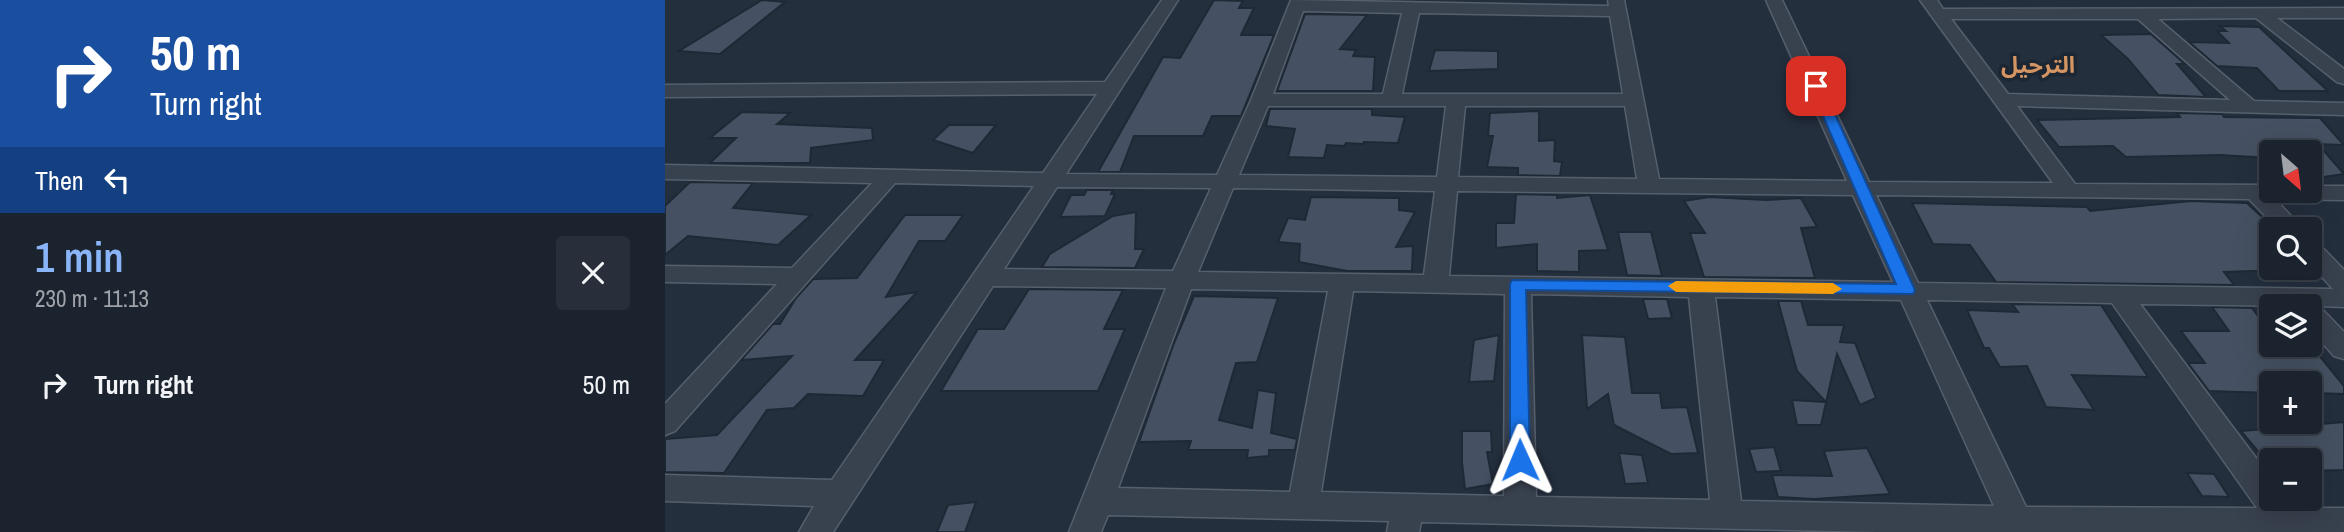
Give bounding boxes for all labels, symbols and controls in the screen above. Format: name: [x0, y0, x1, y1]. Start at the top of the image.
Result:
text: 50 m: [150, 19, 242, 85]
icon: right: [35, 28, 126, 119]
district label: الترحيل: [2001, 49, 2075, 80]
pin: [1786, 56, 1846, 116]
icon: arrive: [1797, 67, 1835, 105]
text: Turn right: [150, 82, 262, 125]
north arrow: [2259, 140, 2322, 203]
map controls: [2259, 140, 2322, 511]
icon: left: [98, 161, 136, 199]
text: Then: [35, 163, 84, 198]
button: search: [2259, 217, 2322, 280]
text: 1 min: [35, 229, 124, 285]
button: close: [556, 236, 630, 310]
text: 230 m · 11:13: [35, 283, 149, 314]
button: layers: [2259, 294, 2322, 357]
icon: right: [35, 366, 73, 404]
text: Turn right: [94, 367, 193, 402]
text: 50 m: [583, 367, 630, 402]
button: +: [2259, 371, 2322, 434]
position arrow: [1483, 423, 1557, 497]
button: −: [2259, 448, 2322, 511]

